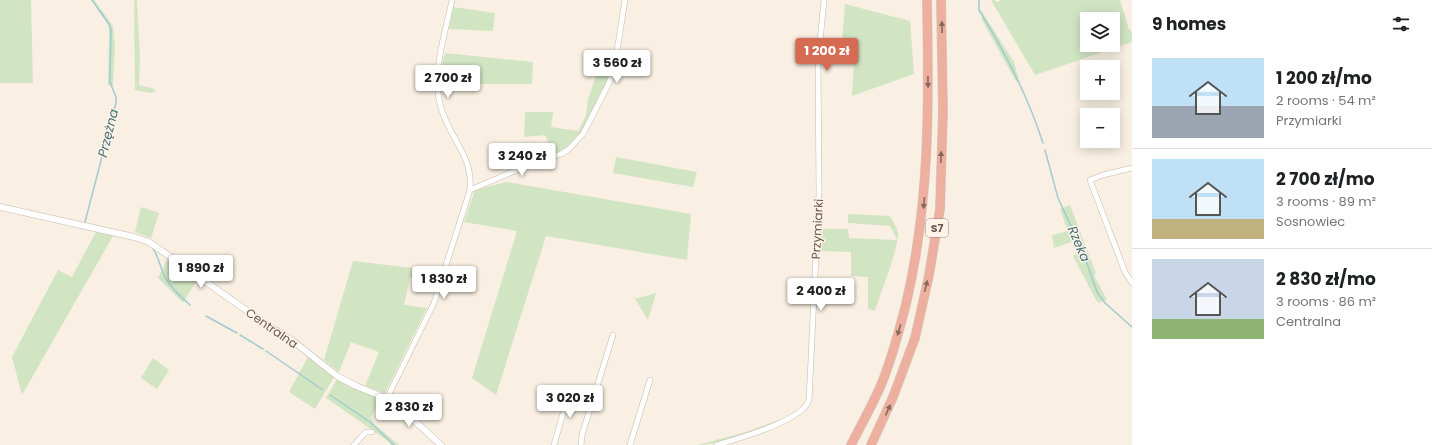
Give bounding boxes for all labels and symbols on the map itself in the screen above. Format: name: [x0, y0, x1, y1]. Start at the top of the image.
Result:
one-way arrow: [939, 20, 945, 33]
pin: 1 200 zł: [786, 38, 868, 72]
pin: 3 560 zł: [576, 50, 658, 84]
pin: 2 700 zł: [407, 65, 489, 99]
one-way arrow: [925, 76, 931, 89]
water label: Przężna: [93, 107, 123, 159]
pin: 3 240 zł: [481, 143, 563, 177]
one-way arrow: [938, 151, 945, 163]
one-way arrow: [920, 197, 927, 209]
street label: Przymiarki: [807, 198, 827, 260]
road number: S7: [926, 219, 948, 237]
water label: Rzeka: [1063, 223, 1095, 265]
pin: 1 890 zł: [160, 255, 242, 289]
pin: 1 830 zł: [403, 266, 485, 300]
pin: 2 400 zł: [780, 278, 862, 312]
one-way arrow: [924, 280, 930, 292]
street label: Centralna: [243, 304, 301, 352]
one-way arrow: [896, 324, 902, 336]
pin: 3 020 zł: [529, 385, 611, 419]
pin: 2 830 zł: [368, 394, 450, 428]
one-way arrow: [885, 404, 891, 415]

